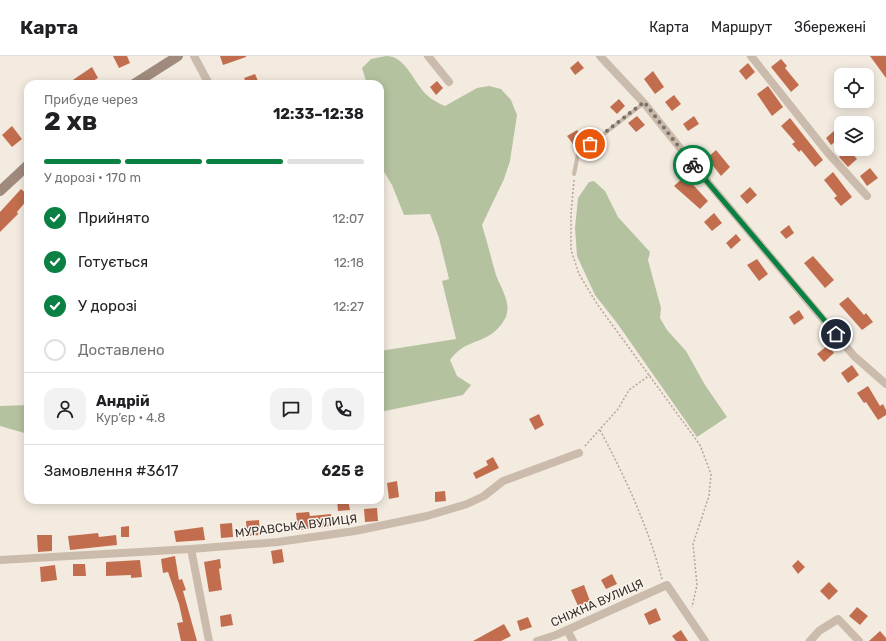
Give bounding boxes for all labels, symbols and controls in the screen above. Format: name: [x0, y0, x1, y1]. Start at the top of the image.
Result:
text: Карта: [20, 16, 78, 39]
text: Карта: [649, 19, 689, 36]
text: Маршрут: [711, 19, 772, 36]
text: Збережені: [794, 19, 866, 36]
map controls: [834, 68, 874, 156]
button: locate: [834, 68, 874, 108]
text: Прибуде через: [44, 92, 138, 107]
text: 12:33–12:38: [273, 105, 364, 123]
text: 2 хв: [44, 106, 97, 137]
button: layers: [834, 116, 874, 156]
pin: [573, 127, 607, 161]
icon: bag: [579, 133, 601, 155]
courier: [673, 145, 713, 185]
icon: bike: [682, 154, 704, 176]
text: У дорозі · 170 m: [44, 170, 141, 185]
icon: check: [44, 207, 66, 229]
text: Прийнято: [78, 209, 150, 227]
text: 12:07: [333, 211, 364, 226]
icon: check: [44, 251, 66, 273]
text: Готується: [78, 253, 148, 271]
text: 12:18: [334, 255, 364, 270]
icon: check: [44, 295, 66, 317]
text: У дорозі: [78, 297, 137, 315]
text: 12:27: [333, 299, 364, 314]
pin: [819, 317, 853, 351]
icon: home: [825, 323, 847, 345]
text: Доставлено: [78, 341, 165, 359]
button: person: [44, 388, 86, 430]
button: chat: [270, 388, 312, 430]
button: phone: [322, 388, 364, 430]
text: Андрій: [96, 392, 149, 410]
text: Кур’єр · 4.8: [96, 410, 165, 425]
text: Замовлення #3617: [44, 462, 178, 480]
text: 625 ₴: [321, 462, 364, 480]
street label: МУРАВСЬКА ВУЛИЦЯ: [234, 512, 358, 540]
street label: СНІЖНА ВУЛИЦЯ: [548, 576, 646, 630]

